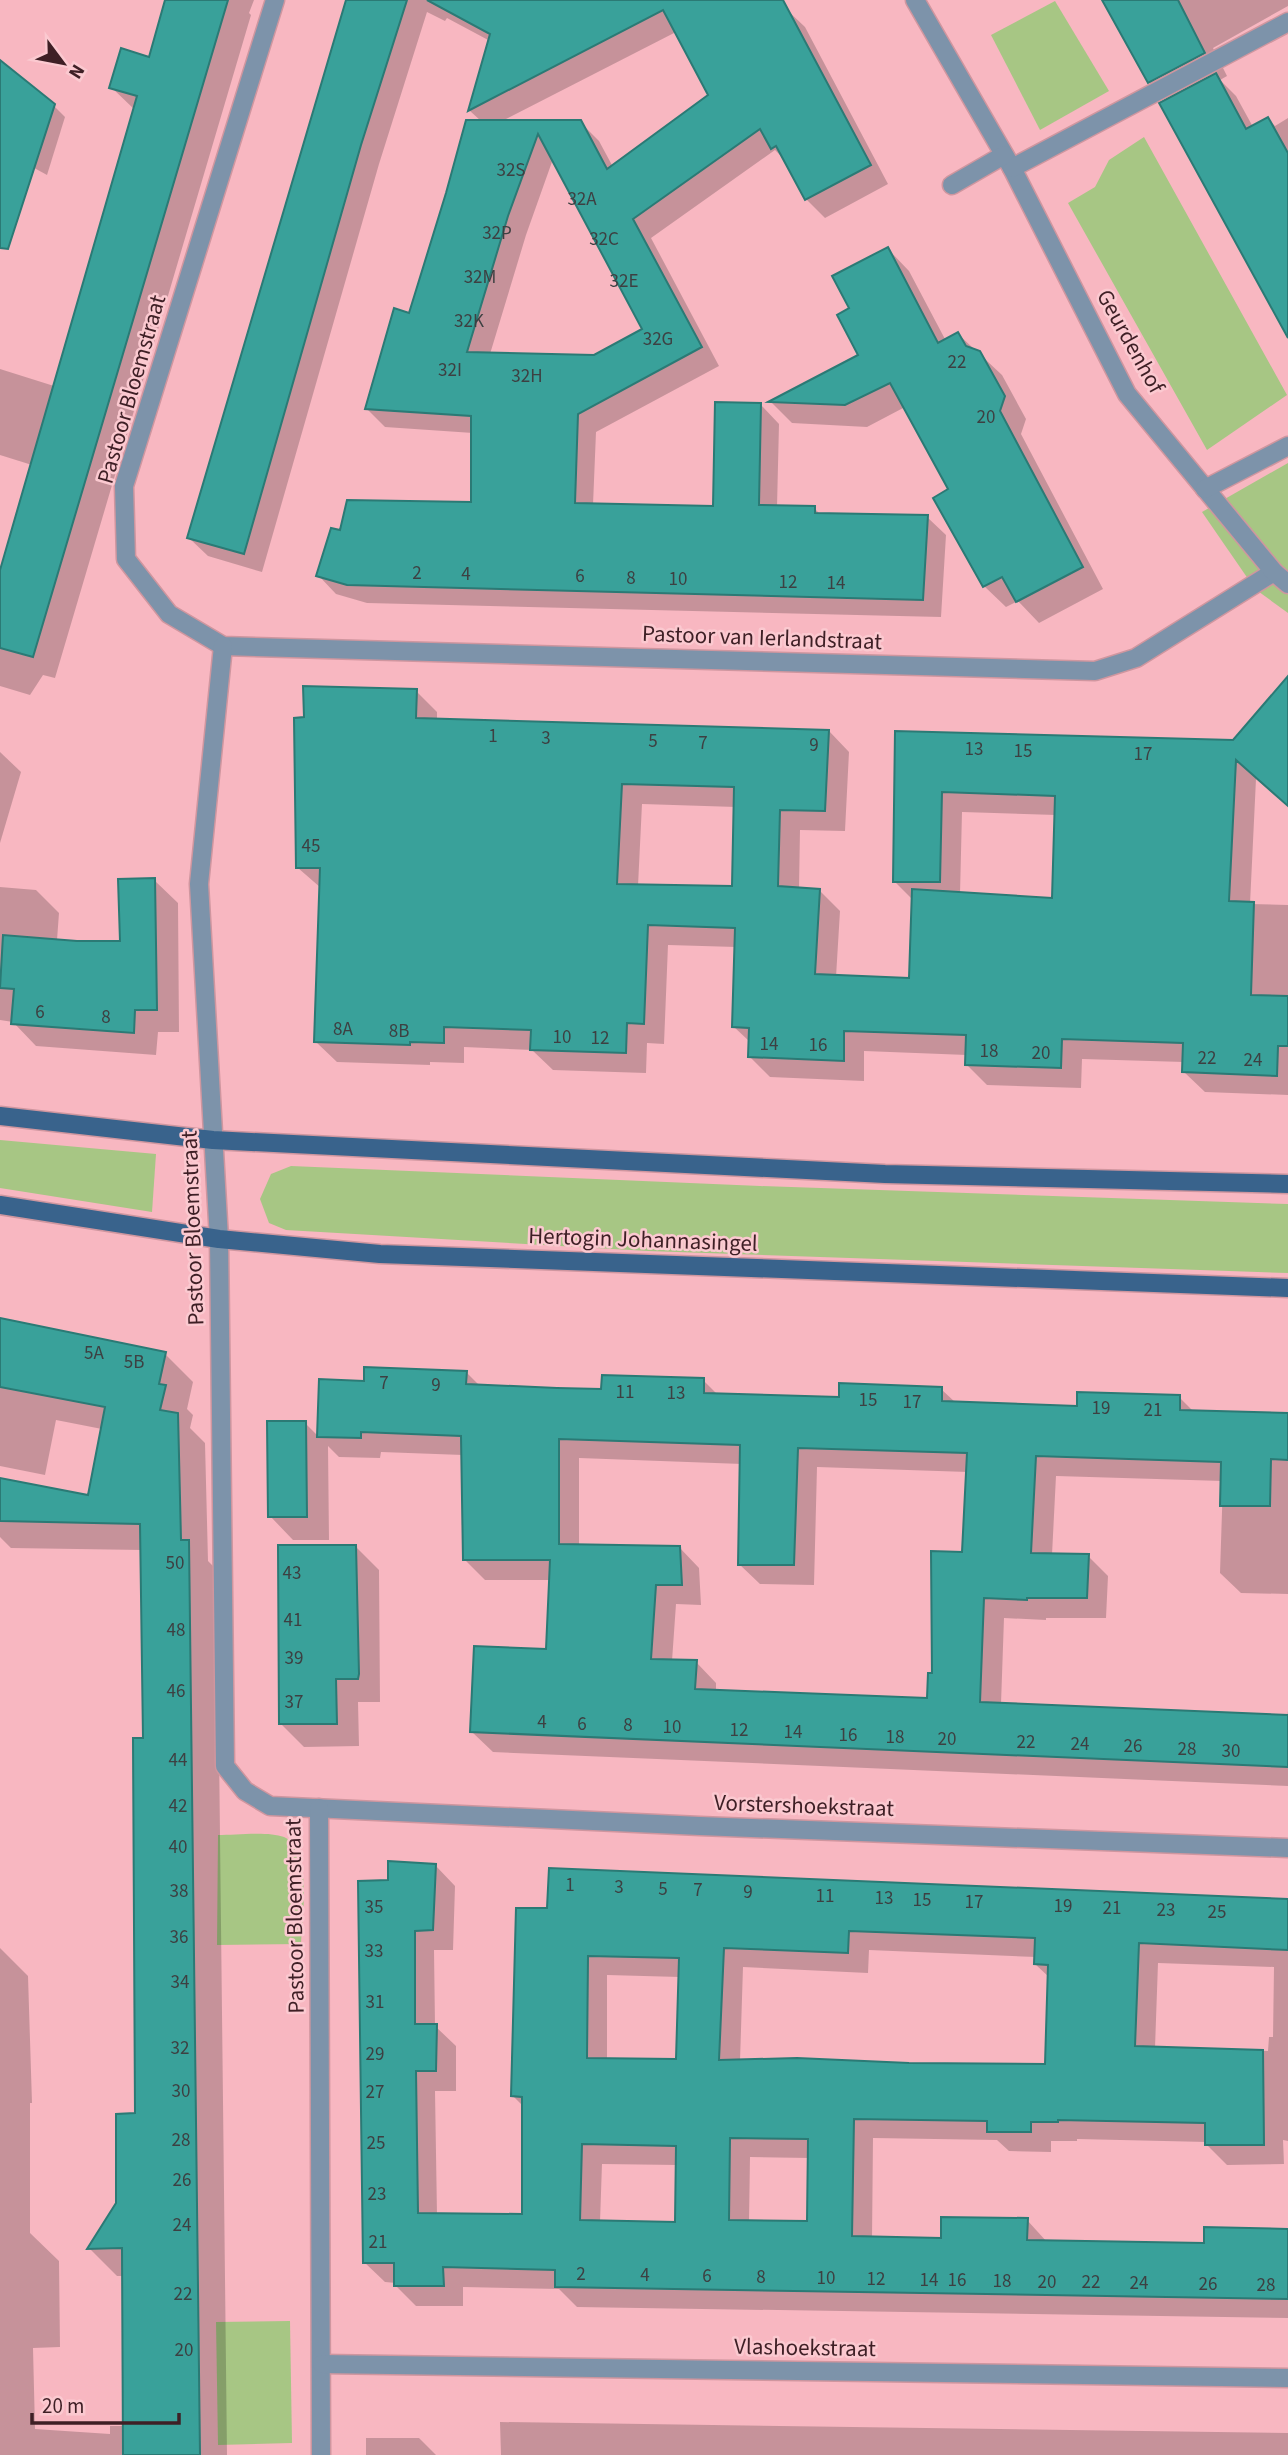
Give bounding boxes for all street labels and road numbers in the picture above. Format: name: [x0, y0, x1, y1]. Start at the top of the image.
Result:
street label: Geurdenhof: [1088, 283, 1173, 400]
street label: Pastoor Bloemstraat: [89, 291, 174, 487]
street label: Pastoor van Ierlandstraat: [641, 617, 883, 658]
street label: Pastoor Bloemstraat: [173, 1130, 212, 1326]
street label: Hertogin Johannasingel: [528, 1219, 758, 1260]
street label: Vorstershoekstraat: [713, 1786, 895, 1825]
street label: Pastoor Bloemstraat: [276, 1818, 313, 2014]
street label: Vlashoekstraat: [734, 2330, 876, 2365]

